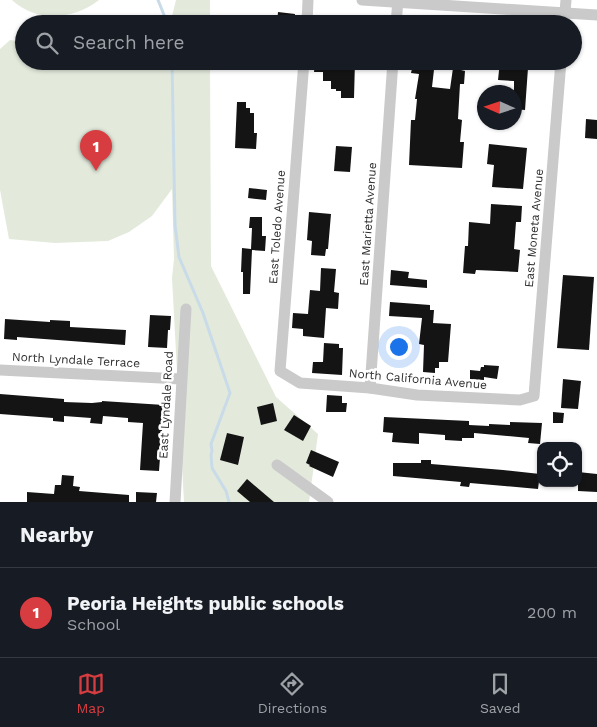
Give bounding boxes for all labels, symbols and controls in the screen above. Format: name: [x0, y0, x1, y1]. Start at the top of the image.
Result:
search box: [15, 15, 582, 70]
icon: search: [33, 29, 61, 57]
text: Search here: [73, 31, 184, 54]
north arrow: [477, 85, 522, 130]
pin: 1: [80, 130, 112, 171]
street label: East Marietta Avenue: [357, 162, 379, 286]
street label: East Moneta Avenue: [522, 168, 546, 288]
street label: East Toledo Avenue: [266, 170, 288, 284]
your location: [386, 334, 412, 360]
street label: North Lyndale Terrace: [12, 350, 141, 370]
street label: East Lyndale Road: [156, 351, 176, 459]
street label: North California Avenue: [348, 366, 488, 392]
map controls: [537, 442, 582, 487]
button: locate: [537, 442, 582, 487]
text: Nearby: [20, 522, 93, 547]
text: Peoria Heights public schools: [67, 592, 344, 615]
text: 1: [33, 603, 39, 622]
text: 200 m: [527, 603, 577, 622]
text: School: [67, 615, 120, 634]
tab: Map: [76, 670, 105, 716]
tab: Directions: [258, 670, 327, 716]
tab: Saved: [480, 670, 521, 716]

